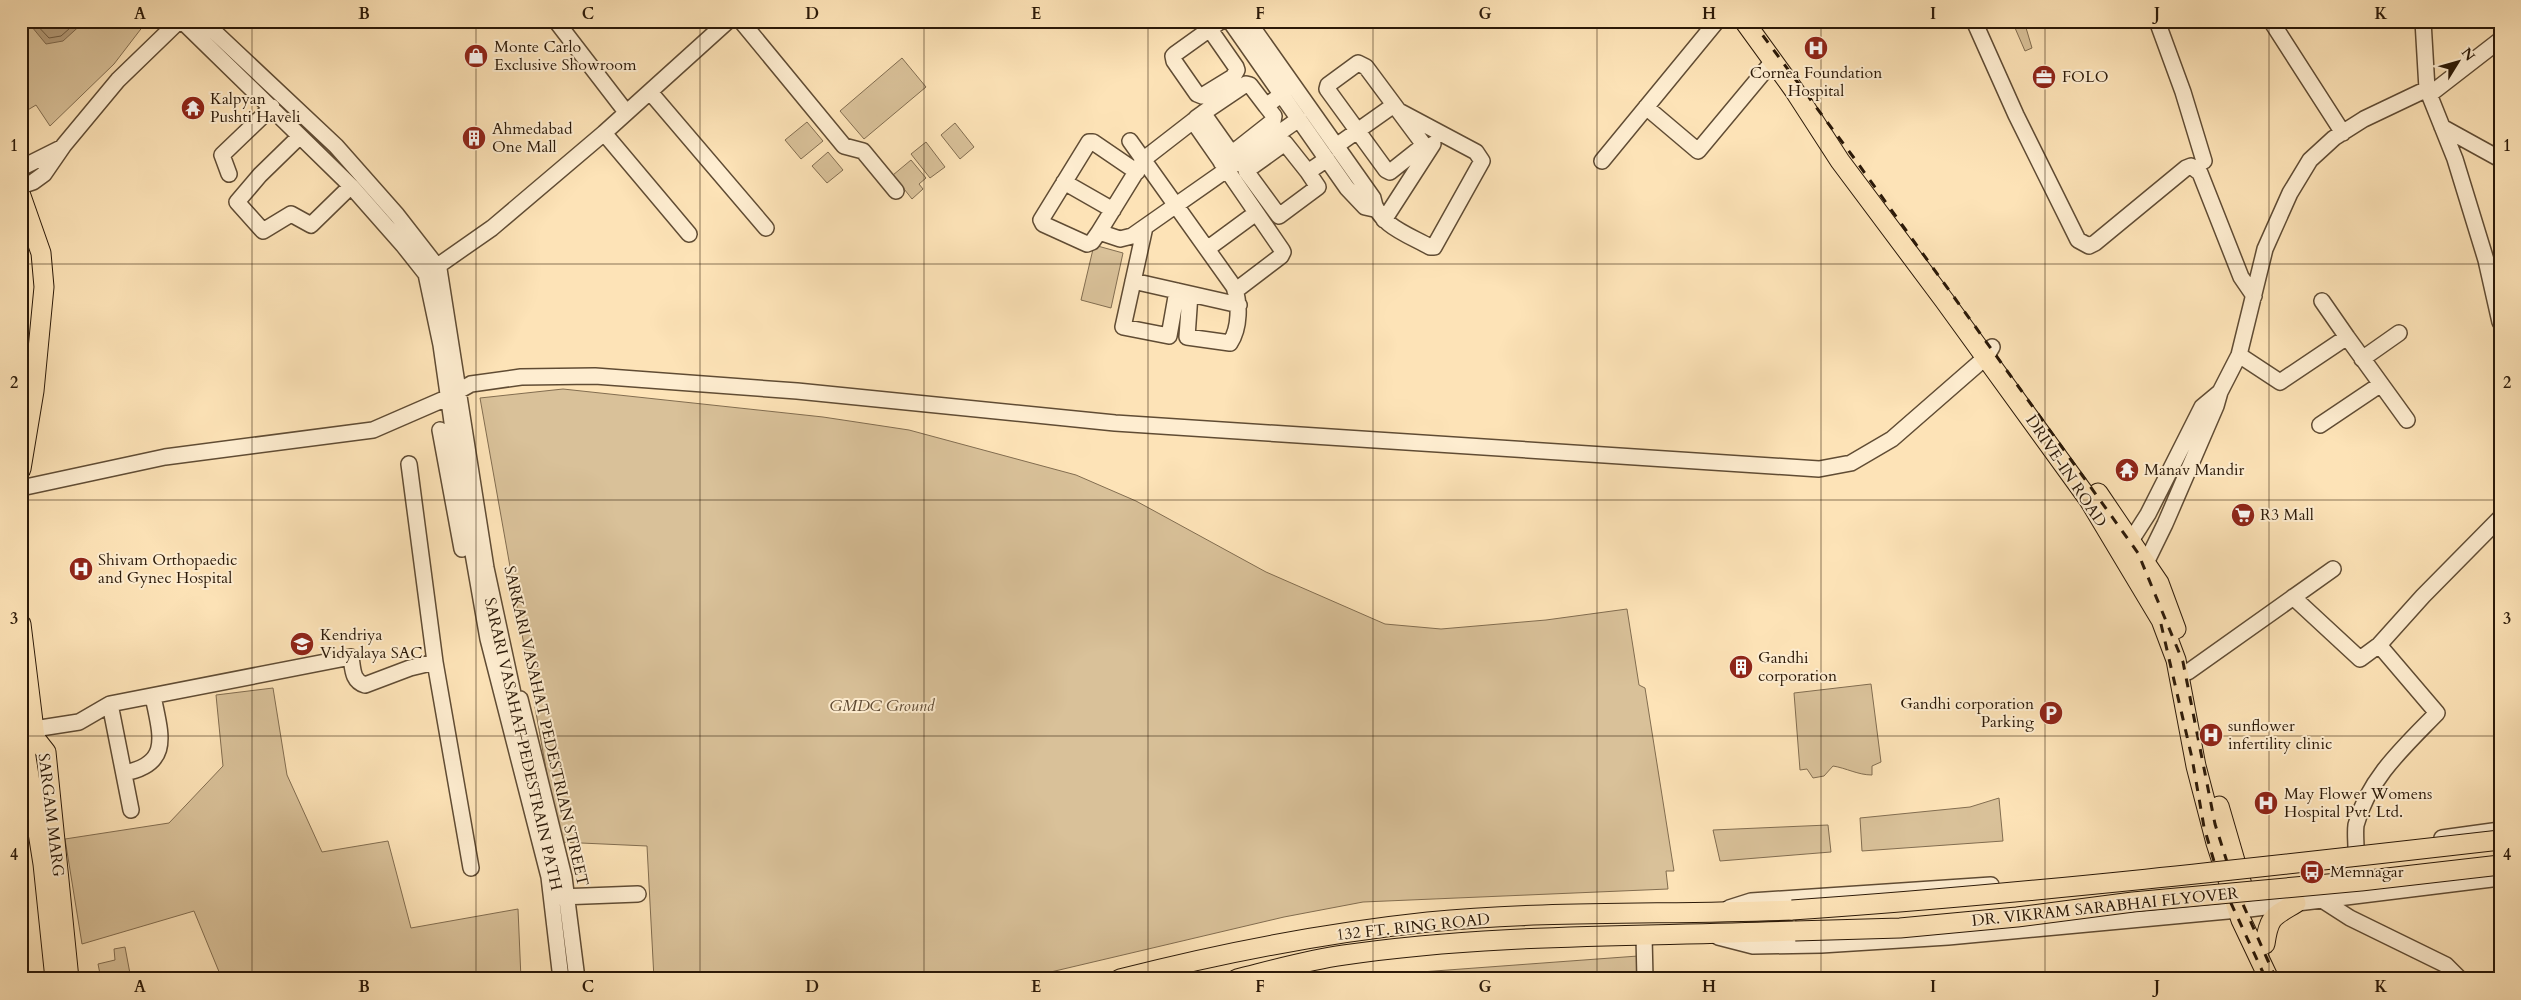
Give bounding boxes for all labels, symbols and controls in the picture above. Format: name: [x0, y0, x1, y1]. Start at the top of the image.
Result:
text: A: [134, 3, 146, 25]
text: B: [358, 3, 370, 25]
text: C: [582, 3, 594, 25]
text: D: [805, 3, 819, 25]
text: E: [1031, 3, 1041, 25]
text: F: [1255, 3, 1265, 25]
text: G: [1478, 3, 1492, 25]
text: H: [1702, 3, 1716, 25]
text: I: [1930, 3, 1936, 25]
text: J: [2152, 3, 2160, 25]
text: K: [2375, 3, 2388, 25]
hospital icon: Cornea Foundation Hospital: [1803, 35, 1829, 61]
place label: Monte Carlo Exclusive Showroom: [494, 36, 637, 76]
north arrow: [2434, 38, 2484, 88]
shop icon: Monte Carlo Exclusive Showroom: [463, 43, 489, 69]
text: N: [2457, 44, 2479, 65]
place label: Cornea Foundation Hospital: [1750, 62, 1882, 102]
office icon: FOLO: [2031, 64, 2057, 90]
place label: FOLO: [2062, 66, 2108, 88]
place label: Kalpyan Pushti Haveli: [210, 88, 301, 128]
temple icon: Kalpyan Pushti Haveli: [180, 95, 206, 121]
place label: Ahmedabad One Mall: [492, 118, 573, 158]
building icon: Ahmedabad One Mall: [461, 125, 487, 151]
text: 1: [10, 135, 18, 157]
text: 1: [2503, 135, 2511, 157]
text: 2: [10, 372, 18, 394]
text: 2: [2503, 372, 2511, 394]
street label: DRIVE-IN ROAD: [2020, 411, 2112, 531]
temple icon: Manav Mandir: [2114, 457, 2140, 483]
place label: Manav Mandir: [2144, 459, 2244, 481]
supermarket icon: R3 Mall: [2230, 502, 2256, 528]
place label: R3 Mall: [2260, 504, 2314, 526]
place label: Shivam Orthopaedic and Gynec Hospital: [98, 549, 237, 589]
hospital icon: Shivam Orthopaedic and Gynec Hospital: [68, 556, 94, 582]
street label: SARKARI VASAHAT PEDESTRIAN STREET: [498, 564, 594, 889]
street label: SARARI VASAHAT PEDESTRAIN PATH: [479, 595, 567, 893]
text: 3: [10, 608, 18, 630]
text: 3: [2503, 608, 2511, 630]
place label: Kendriya Vidyalaya SAC: [320, 624, 422, 664]
school or university icon: Kendriya Vidyalaya SAC: [289, 631, 315, 657]
place label: Gandhi corporation: [1758, 647, 1837, 687]
building icon: Gandhi corporation: [1728, 654, 1754, 680]
place label: Gandhi corporation Parking: [1900, 693, 2034, 733]
park label: GMDC Ground: [830, 695, 936, 717]
parking icon: Gandhi corporation Parking: [2038, 700, 2064, 726]
place label: sunflower infertility clinic: [2228, 715, 2332, 755]
hospital icon: sunflower infertility clinic: [2198, 722, 2224, 748]
street label: SARGAM MARG: [33, 752, 70, 878]
place label: May Flower Womens Hospital Pvt. Ltd.: [2284, 783, 2432, 823]
hospital icon: May Flower Womens Hospital Pvt. Ltd.: [2253, 790, 2279, 816]
text: 4: [10, 844, 18, 866]
text: 4: [2503, 844, 2511, 866]
bus stop icon: Memnagar: [2299, 859, 2325, 885]
place label: Memnagar: [2330, 861, 2404, 883]
street label: DR. VIKRAM SARABHAI FLYOVER: [1971, 882, 2239, 932]
street label: 132 FT. RING ROAD: [1335, 908, 1491, 946]
text: A: [134, 976, 146, 998]
text: B: [358, 976, 370, 998]
text: C: [582, 976, 594, 998]
text: D: [805, 976, 819, 998]
text: E: [1031, 976, 1041, 998]
text: F: [1255, 976, 1265, 998]
text: G: [1478, 976, 1492, 998]
text: H: [1702, 976, 1716, 998]
text: I: [1930, 976, 1936, 998]
text: J: [2152, 976, 2160, 998]
text: K: [2375, 976, 2388, 998]

